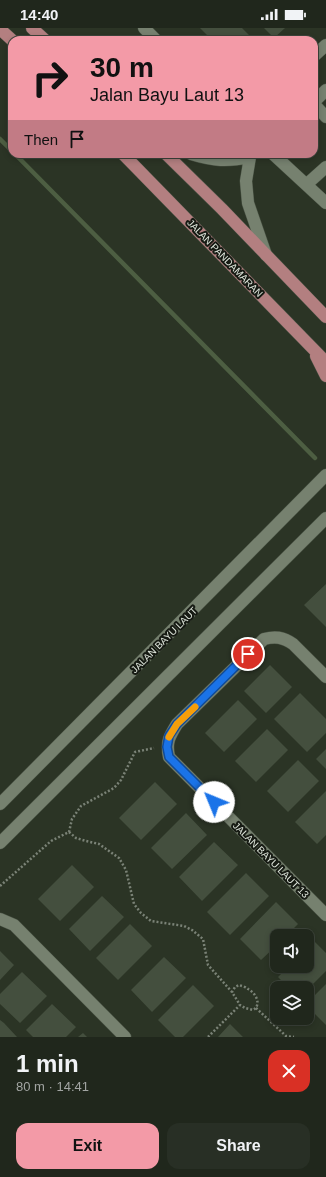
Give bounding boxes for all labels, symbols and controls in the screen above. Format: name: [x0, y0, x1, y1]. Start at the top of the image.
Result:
text: 14:40: [20, 6, 58, 23]
icon: right: [24, 52, 76, 104]
text: 30 m: [90, 52, 154, 83]
text: Jalan Bayu Laut 13: [90, 85, 244, 105]
icon: arrive: [66, 128, 88, 150]
text: Then: [24, 131, 58, 148]
street label: JALAN PANDAMARAN: [185, 217, 265, 299]
street label: JALAN BAYU LAUT: [129, 605, 199, 675]
pin: [231, 637, 265, 671]
icon: arrive: [237, 643, 259, 665]
position arrow: [193, 781, 235, 823]
street label: JALAN BAYU LAUT 13: [231, 820, 311, 900]
map controls: [270, 929, 314, 1025]
button: sound: [270, 929, 314, 973]
button: layers: [270, 981, 314, 1025]
text: 1 min: [16, 1050, 79, 1077]
button: close: [268, 1050, 310, 1092]
text: 80 m · 14:41: [16, 1079, 89, 1094]
button: Exit: [16, 1123, 159, 1169]
button: Share: [167, 1123, 310, 1169]

